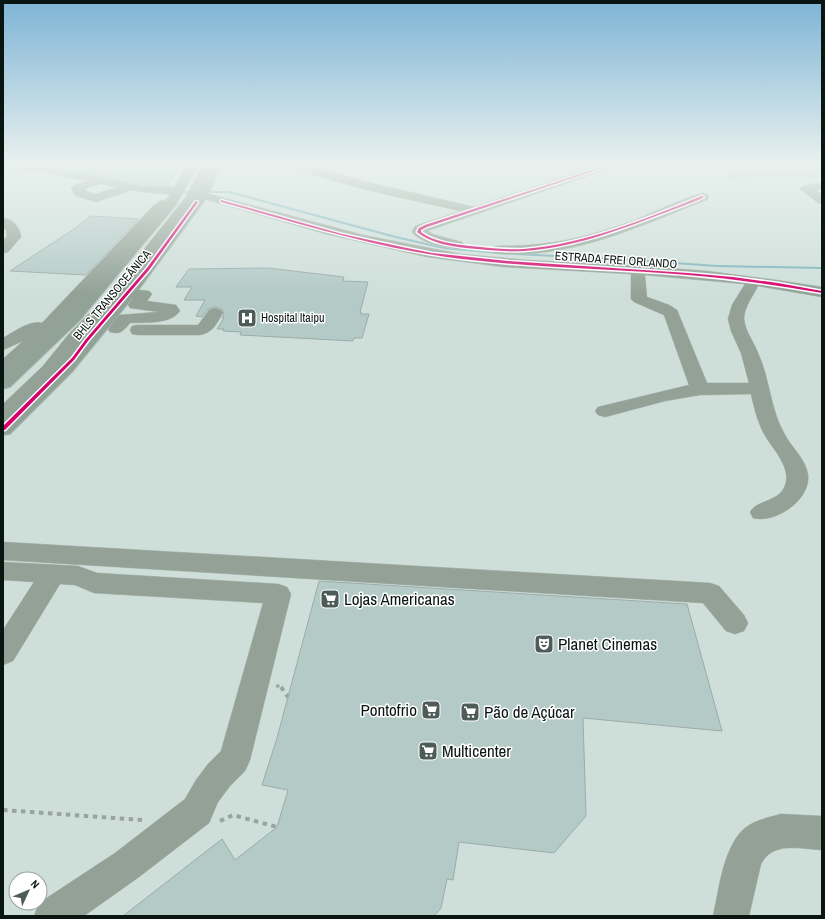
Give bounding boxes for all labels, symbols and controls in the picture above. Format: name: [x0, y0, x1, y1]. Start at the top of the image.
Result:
street label: BHLS TRANSOCEÂNICA: [70, 246, 155, 343]
street label: ESTRADA FREI ORLANDO: [554, 248, 678, 272]
hospital icon: Hospital Itaipu: [236, 307, 258, 329]
place label: Hospital Itaipu: [261, 310, 324, 326]
place label: Lojas Americanas: [344, 587, 455, 610]
supermarket icon: Lojas Americanas: [319, 588, 341, 610]
place label: Planet Cinemas: [558, 632, 657, 655]
theatre icon: Planet Cinemas: [533, 633, 555, 655]
place label: Pontofrio: [360, 698, 417, 721]
supermarket icon: Pontofrio: [420, 699, 442, 721]
place label: Pão de Açúcar: [484, 700, 575, 723]
supermarket icon: Pão de Açúcar: [459, 701, 481, 723]
place label: Multicenter: [442, 739, 511, 762]
supermarket icon: Multicenter: [417, 740, 439, 762]
north arrow: [8, 871, 48, 911]
text: N: [28, 877, 42, 891]

